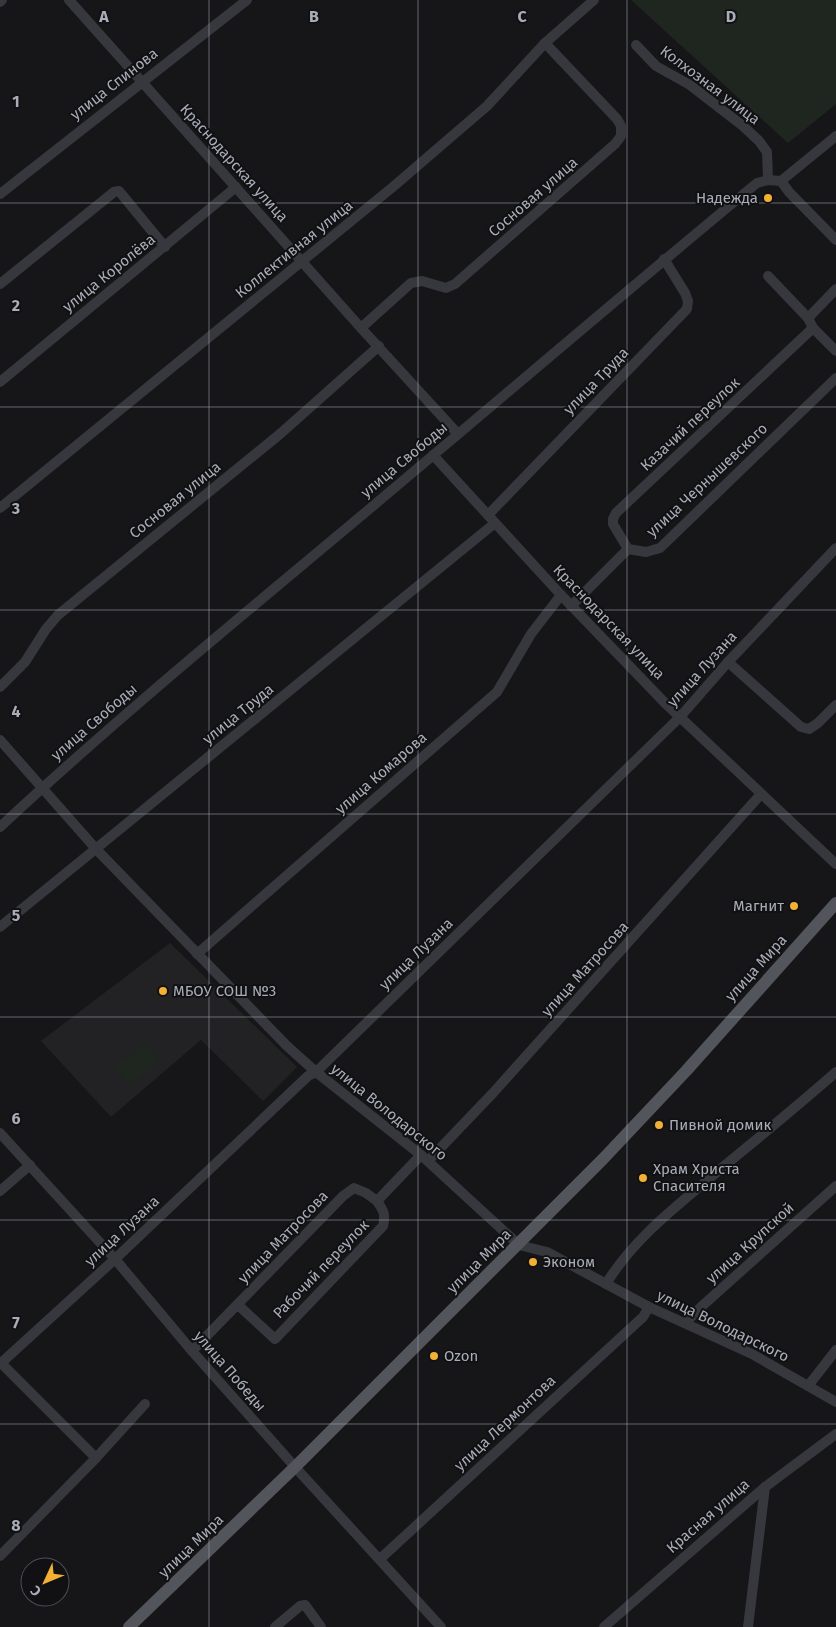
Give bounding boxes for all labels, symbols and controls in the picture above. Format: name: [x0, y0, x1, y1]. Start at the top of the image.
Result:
text: A: [98, 7, 109, 26]
text: B: [309, 7, 319, 26]
text: C: [517, 7, 527, 26]
text: D: [726, 7, 736, 26]
street label: Колхозная улица: [657, 42, 763, 128]
street label: улица Спинова: [67, 44, 161, 124]
text: 1: [12, 92, 20, 111]
street label: Краснодарская улица: [176, 100, 292, 226]
street label: Сосновая улица: [485, 153, 581, 241]
place label: Надежда: [696, 189, 758, 207]
marker: Надежда: [762, 192, 774, 204]
street label: Коллективная улица: [232, 196, 356, 302]
street label: улица Королёва: [59, 230, 159, 316]
text: 2: [12, 296, 20, 315]
street label: улица Труда: [560, 344, 632, 418]
street label: Казачий переулок: [637, 373, 744, 475]
street label: улица Свободы: [357, 418, 451, 502]
street label: улица Чернышевского: [643, 419, 771, 541]
street label: Сосновая улица: [126, 458, 224, 542]
text: 3: [11, 499, 20, 518]
street label: Краснодарская улица: [549, 561, 669, 683]
street label: улица Лузана: [663, 628, 741, 710]
street label: улица Свободы: [47, 680, 141, 764]
street label: улица Труда: [199, 680, 277, 748]
text: 4: [11, 702, 21, 721]
street label: улица Комарова: [331, 728, 431, 818]
place label: Магнит: [733, 897, 784, 915]
marker: Магнит: [788, 900, 800, 912]
text: 5: [12, 906, 21, 925]
street label: улица Лузана: [375, 914, 457, 994]
street label: улица Матросова: [538, 918, 632, 1020]
street label: улица Мира: [721, 931, 791, 1005]
place label: МБОУ СОШ №3: [173, 982, 276, 1000]
marker: МБОУ СОШ №3: [157, 985, 169, 997]
street label: улица Володарского: [327, 1060, 451, 1164]
text: 6: [11, 1109, 21, 1128]
place label: Пивной домик: [669, 1116, 771, 1134]
marker: Пивной домик: [653, 1119, 665, 1131]
place label: Храм Христа Спасителя: [653, 1160, 740, 1195]
marker: Храм Христа Спасителя: [637, 1172, 649, 1184]
street label: улица Матросова: [234, 1187, 332, 1287]
street label: улица Лузана: [81, 1192, 163, 1270]
street label: улица Крупской: [702, 1199, 798, 1287]
street label: Рабочий переулок: [269, 1216, 373, 1322]
street label: улица Мира: [443, 1225, 515, 1297]
place label: Эконом: [543, 1253, 595, 1271]
marker: Эконом: [527, 1256, 539, 1268]
street label: улица Володарского: [654, 1286, 792, 1366]
text: 7: [12, 1313, 20, 1332]
street label: улица Победы: [190, 1327, 270, 1415]
place label: Ozon: [444, 1347, 478, 1365]
marker: Ozon: [428, 1350, 440, 1362]
street label: улица Лермонтова: [451, 1371, 559, 1475]
street label: Красная улица: [663, 1475, 753, 1557]
street label: улица Мира: [155, 1511, 227, 1581]
text: 8: [11, 1516, 21, 1535]
north arrow: [20, 1557, 70, 1607]
text: С: [27, 1582, 45, 1599]

